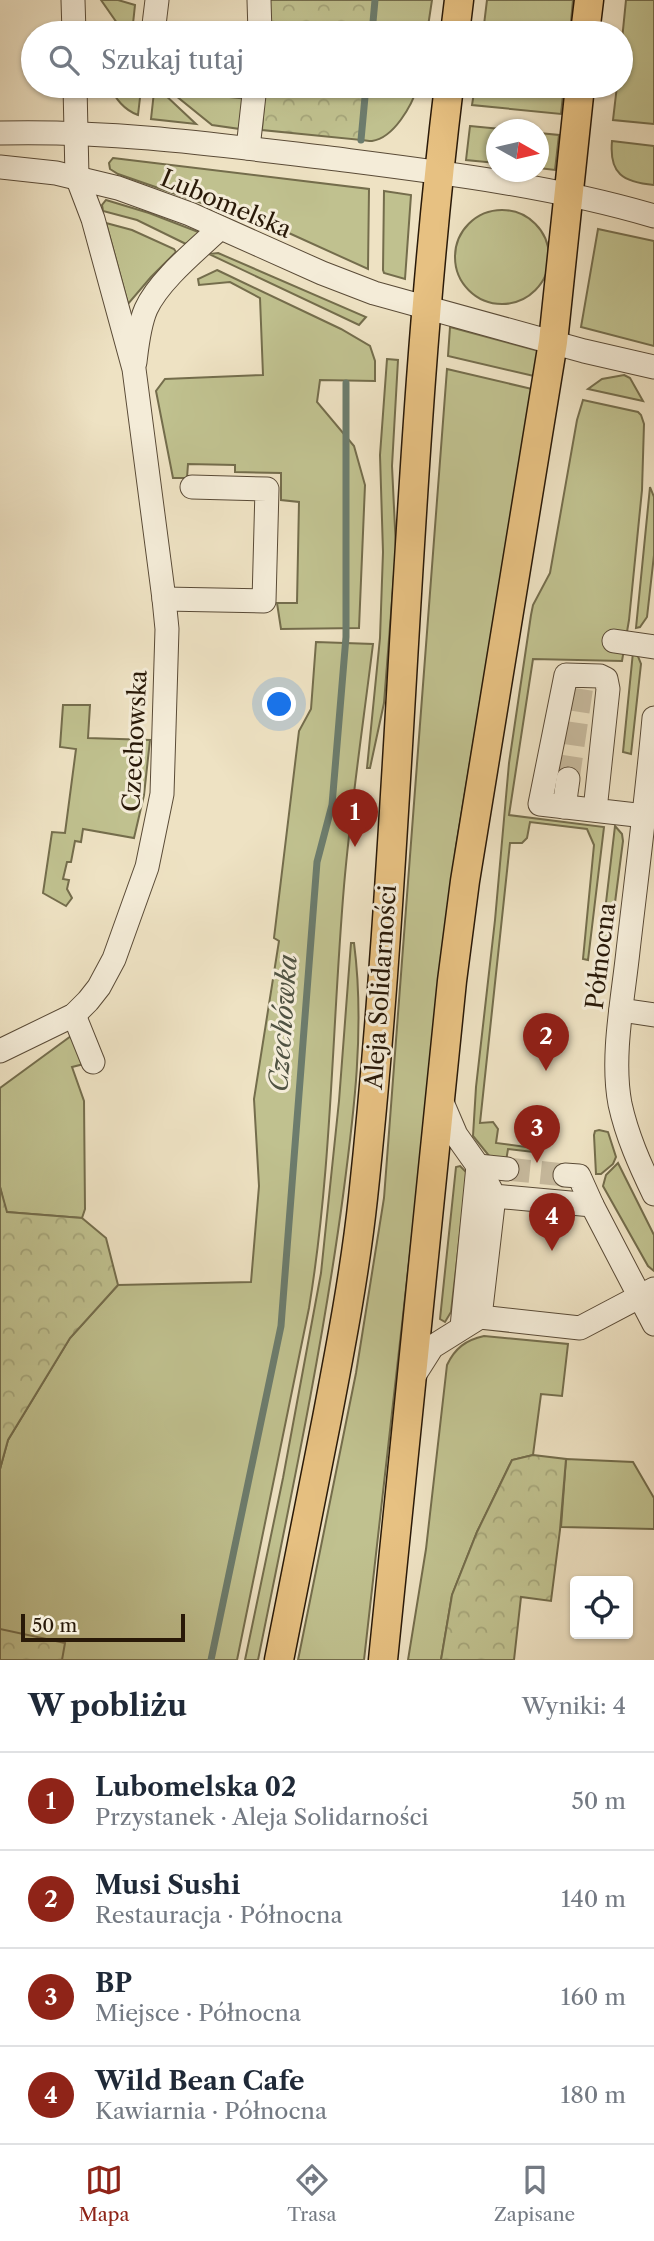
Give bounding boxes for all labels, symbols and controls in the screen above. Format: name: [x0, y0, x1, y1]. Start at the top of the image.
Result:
search box: [21, 21, 633, 98]
icon: search: [45, 41, 83, 79]
text: Szukaj tutaj: [101, 44, 244, 76]
north arrow: [486, 119, 549, 182]
street label: Lubomelska: [157, 163, 296, 244]
street label: Czechowska: [116, 669, 153, 813]
your location: [262, 687, 296, 721]
pin: 1: [332, 789, 378, 847]
street label: Aleja Solidarności: [359, 884, 402, 1091]
street label: Północna: [580, 901, 621, 1011]
water label: Czechówka: [262, 953, 304, 1093]
pin: 2: [523, 1013, 569, 1071]
pin: 3: [514, 1105, 560, 1163]
pin: 4: [529, 1193, 575, 1251]
map controls: [570, 1576, 633, 1639]
button: locate: [570, 1576, 633, 1639]
scale bar: [21, 1611, 186, 1643]
text: 50 m: [32, 1614, 77, 1637]
text: W pobliżu: [28, 1687, 187, 1724]
text: Wyniki: 4: [522, 1692, 626, 1720]
text: Lubomelska 02: [95, 1771, 296, 1803]
text: 1: [46, 1787, 56, 1815]
text: 50 m: [571, 1787, 626, 1815]
text: Przystanek · Aleja Solidarności: [95, 1803, 429, 1831]
text: Musi Sushi: [95, 1869, 240, 1901]
text: 2: [44, 1885, 58, 1913]
text: 140 m: [561, 1885, 626, 1913]
text: Restauracja · Północna: [95, 1901, 343, 1929]
text: BP: [95, 1967, 132, 1999]
text: 3: [45, 1983, 58, 2011]
text: 160 m: [561, 1983, 626, 2011]
text: Miejsce · Północna: [95, 1999, 301, 2027]
text: Wild Bean Cafe: [95, 2065, 305, 2097]
text: 4: [44, 2081, 58, 2109]
text: 180 m: [561, 2081, 626, 2109]
text: Kawiarnia · Północna: [95, 2097, 327, 2125]
tab: Mapa: [79, 2161, 130, 2226]
tab: Trasa: [287, 2161, 336, 2226]
tab: Zapisane: [494, 2161, 575, 2226]

